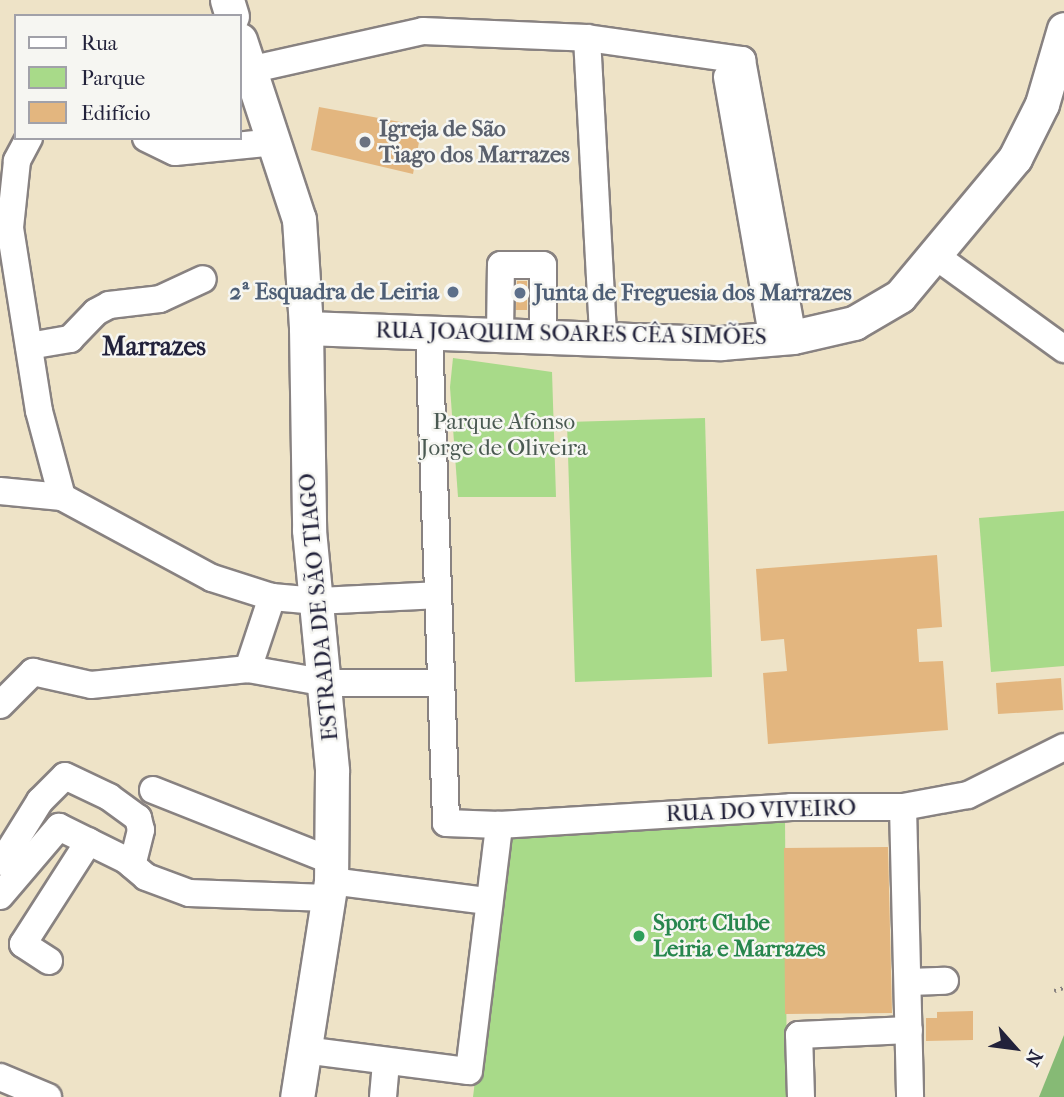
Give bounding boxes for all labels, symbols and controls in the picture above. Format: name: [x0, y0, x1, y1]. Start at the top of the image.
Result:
legend: [14, 14, 242, 140]
text: Rua: [81, 31, 118, 55]
text: Parque: [81, 66, 145, 90]
text: Edifício: [81, 101, 150, 125]
place label: Igreja de São Tiago dos Marrazes: [379, 115, 570, 169]
marker: Igreja de São Tiago dos Marrazes: [357, 134, 373, 150]
place label: 2ª Esquadra de Leiria: [230, 278, 439, 306]
place label: Junta de Freguesia dos Marrazes: [534, 279, 852, 307]
marker: 2ª Esquadra de Leiria: [445, 284, 461, 300]
marker: Junta de Freguesia dos Marrazes: [512, 285, 528, 301]
street label: RUA JOAQUIM SOARES CÊA SIMÕES: [375, 317, 767, 351]
district label: Marrazes: [102, 331, 206, 363]
park label: Parque Afonso Jorge de Oliveira: [420, 408, 588, 462]
street label: ESTRADA DE SÃO TIAGO: [294, 472, 344, 742]
street label: RUA DO VIVEIRO: [665, 794, 857, 828]
place label: Sport Clube Leiria e Marrazes: [653, 909, 826, 963]
marker: Sport Clube Leiria e Marrazes: [631, 928, 647, 944]
north arrow: [980, 1013, 1050, 1083]
text: N: [1020, 1046, 1047, 1069]

